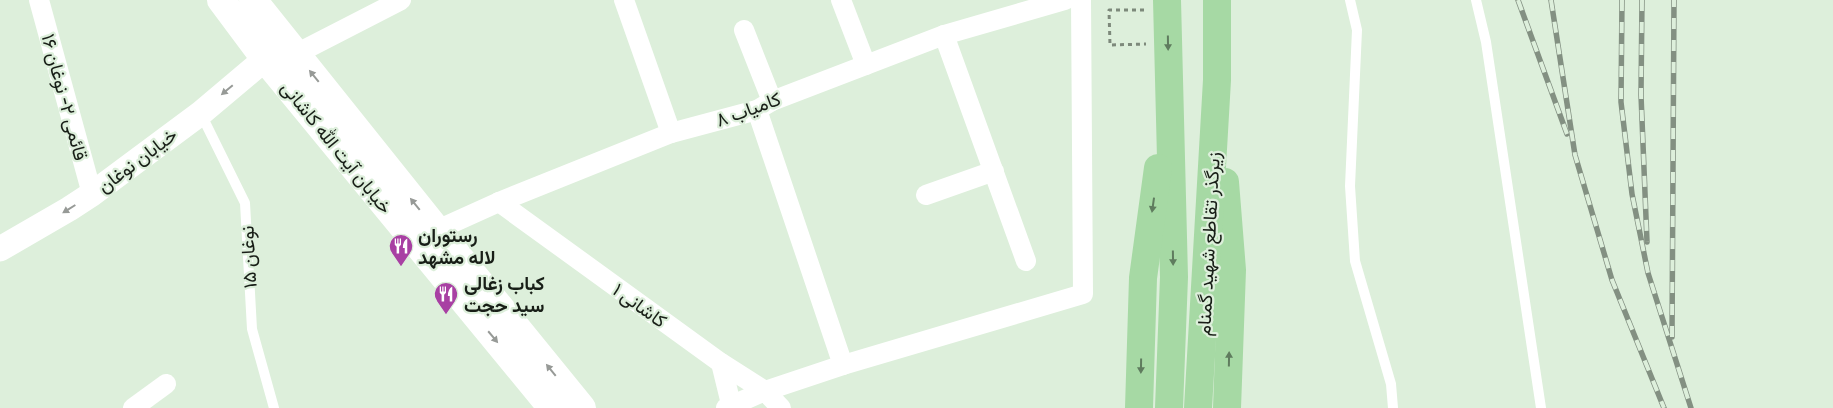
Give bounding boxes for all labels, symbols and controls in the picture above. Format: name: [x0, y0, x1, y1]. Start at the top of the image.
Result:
street label: قائمی ۲- نوغان ۱۶: [37, 31, 92, 163]
one-way arrow: [1164, 36, 1172, 52]
one-way arrow: [309, 70, 320, 83]
street label: خیابان آیت الله کاشانی: [276, 76, 397, 218]
one-way arrow: [222, 84, 234, 96]
street label: کامیاب ۸: [713, 87, 784, 132]
street label: خیابان نوغان: [93, 123, 182, 198]
street label: زیرگذر تقاطع شهید گمنام: [1192, 151, 1227, 337]
one-way arrow: [410, 197, 421, 210]
one-way arrow: [1149, 197, 1157, 213]
one-way arrow: [63, 204, 76, 213]
place label: رستوران لاله مشهد: [418, 224, 495, 269]
street label: نوغان ۱۵: [235, 225, 262, 289]
restaurant icon: رستوران لاله مشهد: [388, 233, 414, 267]
one-way arrow: [1169, 250, 1177, 266]
place label: کباب زغالی سید حجت: [464, 272, 545, 317]
street label: کاشانی ۱: [608, 278, 671, 333]
restaurant icon: کباب زغالی سید حجت: [433, 281, 459, 315]
one-way arrow: [488, 331, 499, 344]
one-way arrow: [1226, 351, 1234, 367]
one-way arrow: [1137, 359, 1145, 375]
one-way arrow: [546, 364, 557, 377]

